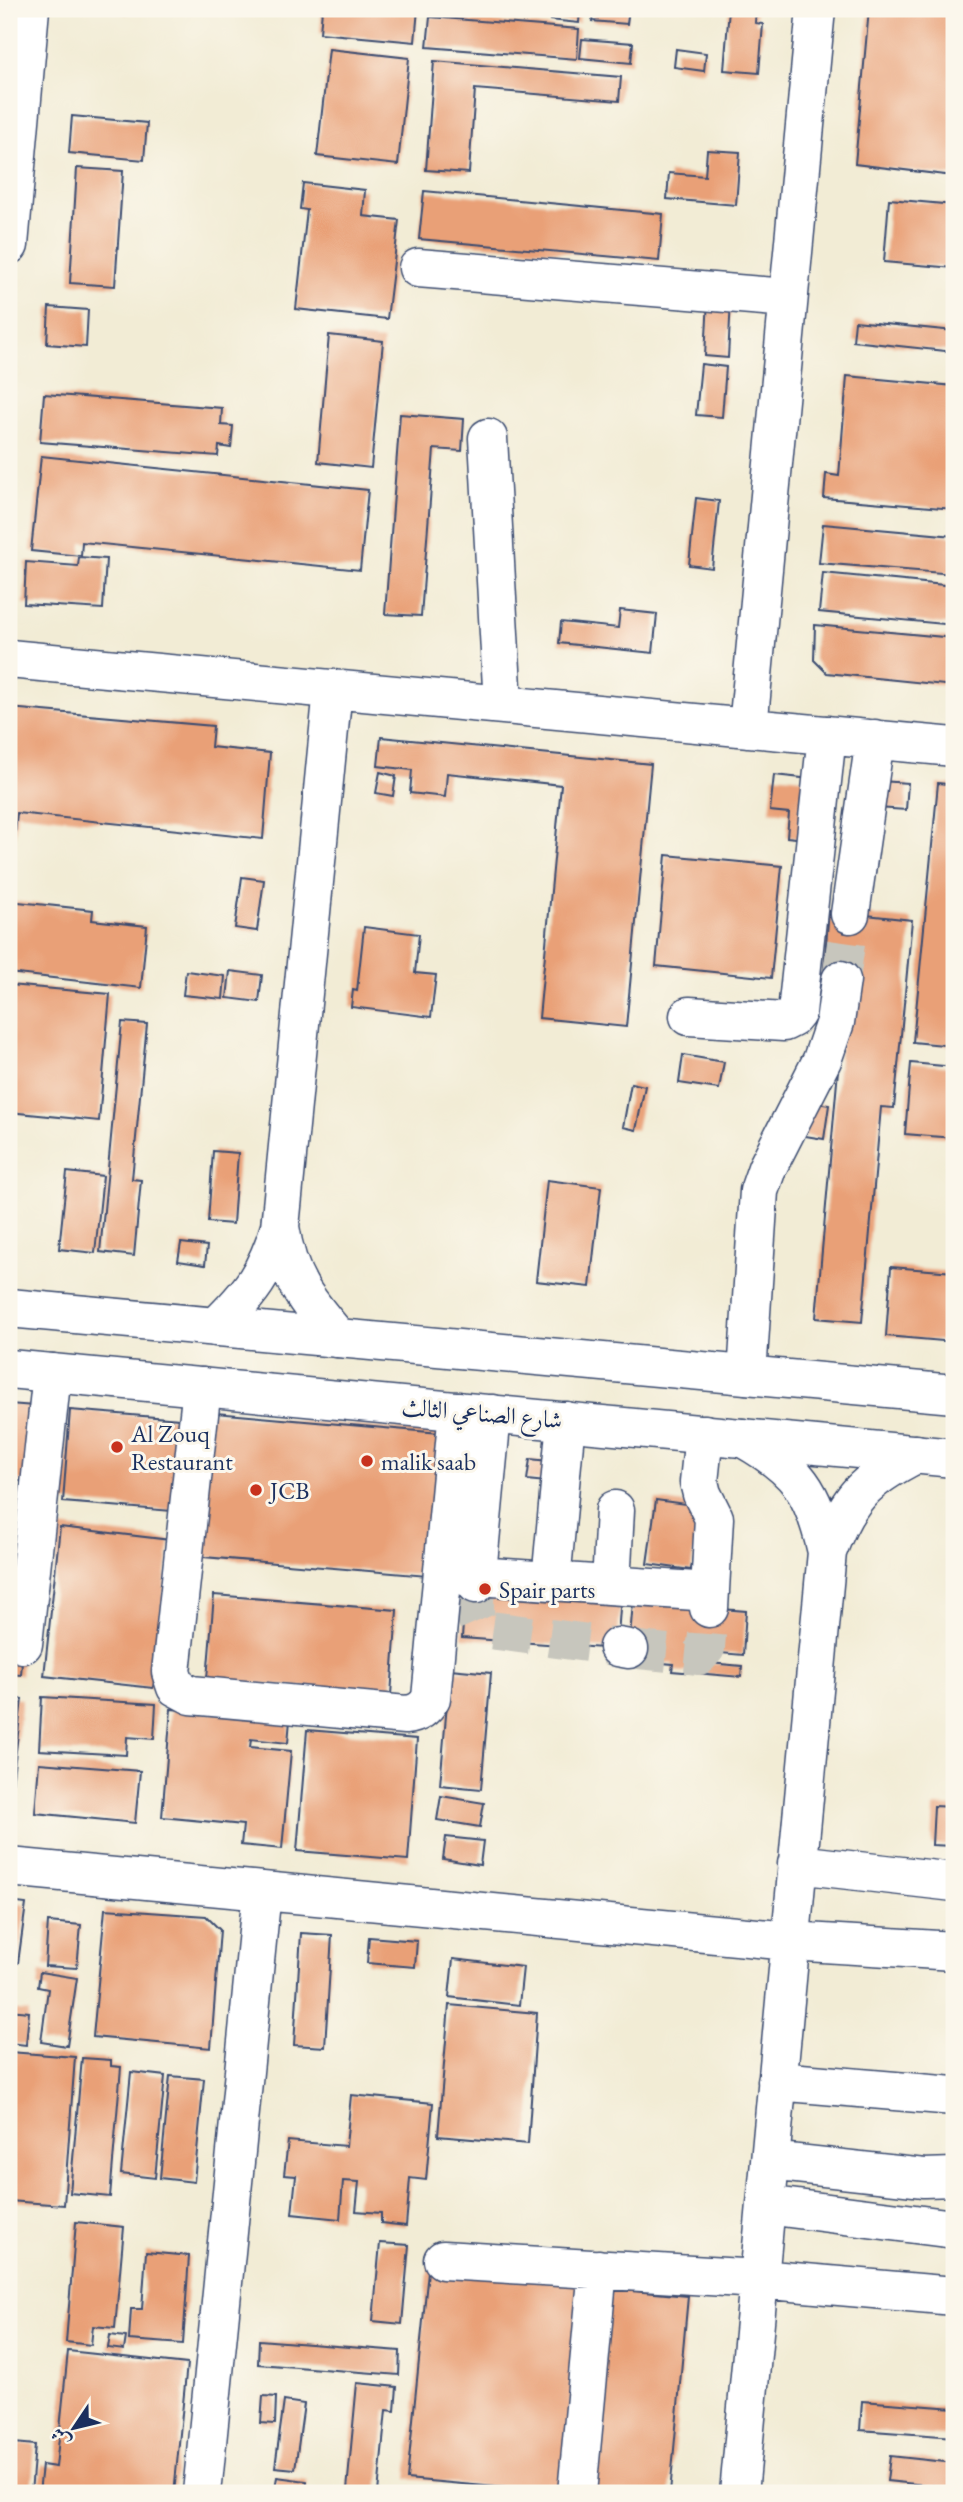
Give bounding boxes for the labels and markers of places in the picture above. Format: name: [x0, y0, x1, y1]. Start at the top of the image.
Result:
place label: Al Zouq Restaurant: [130, 1418, 233, 1477]
marker: Al Zouq Restaurant: [109, 1439, 125, 1455]
place label: malik saab: [381, 1446, 476, 1477]
marker: malik saab: [359, 1453, 375, 1469]
place label: JCB: [268, 1475, 309, 1506]
marker: JCB: [248, 1482, 264, 1498]
place label: Spair parts: [499, 1574, 595, 1605]
marker: Spair parts: [477, 1581, 493, 1597]

